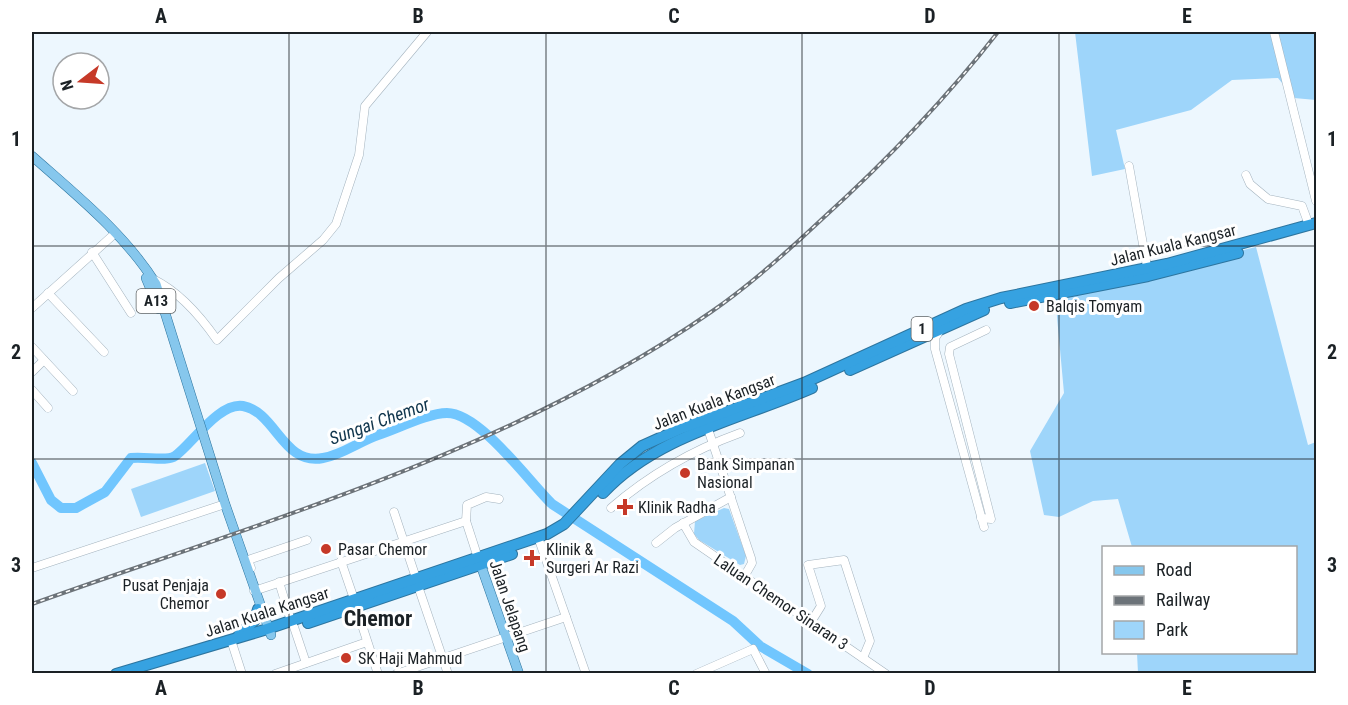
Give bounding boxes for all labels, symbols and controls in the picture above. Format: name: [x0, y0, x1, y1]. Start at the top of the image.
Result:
text: A: [155, 4, 167, 28]
text: B: [412, 4, 424, 28]
text: C: [668, 4, 680, 28]
text: D: [924, 4, 936, 28]
text: E: [1182, 4, 1192, 28]
north arrow: [51, 51, 111, 111]
text: N: [57, 78, 78, 93]
text: 1: [11, 127, 21, 151]
text: 1: [1327, 127, 1337, 151]
street label: Jalan Kuala Kangsar: [1108, 220, 1238, 270]
road number: A13: [136, 289, 176, 313]
place label: Balqis Tomyam: [1046, 297, 1142, 316]
marker: Balqis Tomyam: [1027, 299, 1041, 313]
road number: 1: [912, 317, 932, 341]
text: 2: [11, 340, 21, 364]
text: 2: [1327, 340, 1337, 364]
street label: Jalan Kuala Kangsar: [650, 370, 778, 434]
water label: Sungai Chemor: [326, 393, 432, 449]
place label: Bank Simpanan Nasional: [697, 455, 795, 492]
marker: Bank Simpanan Nasional: [678, 466, 692, 480]
marker: Klinik Radha: [616, 498, 634, 516]
place label: Klinik Radha: [638, 498, 716, 517]
place label: Pasar Chemor: [338, 540, 427, 559]
place label: Klinik & Surgeri Ar Razi: [546, 540, 639, 577]
marker: Pasar Chemor: [319, 542, 333, 556]
legend: [1102, 546, 1297, 654]
marker: Klinik & Surgeri Ar Razi: [523, 549, 541, 567]
street label: Laluan Chemor Sinaran 3: [710, 550, 852, 654]
text: 3: [11, 553, 21, 577]
text: 3: [1327, 553, 1337, 577]
street label: Jalan Jelapang: [485, 558, 535, 654]
text: Road: [1156, 559, 1192, 580]
place label: Pusat Penjaja Chemor: [123, 576, 209, 613]
street label: Jalan Kuala Kangsar: [203, 583, 331, 641]
marker: Pusat Penjaja Chemor: [214, 587, 228, 601]
text: Railway: [1156, 589, 1211, 610]
district label: Chemor: [344, 606, 412, 631]
text: Park: [1156, 619, 1188, 640]
place label: SK Haji Mahmud: [358, 649, 462, 668]
marker: SK Haji Mahmud: [339, 651, 353, 665]
text: A: [155, 676, 167, 700]
text: B: [412, 676, 424, 700]
text: C: [668, 676, 680, 700]
text: D: [924, 676, 936, 700]
text: E: [1182, 676, 1192, 700]

